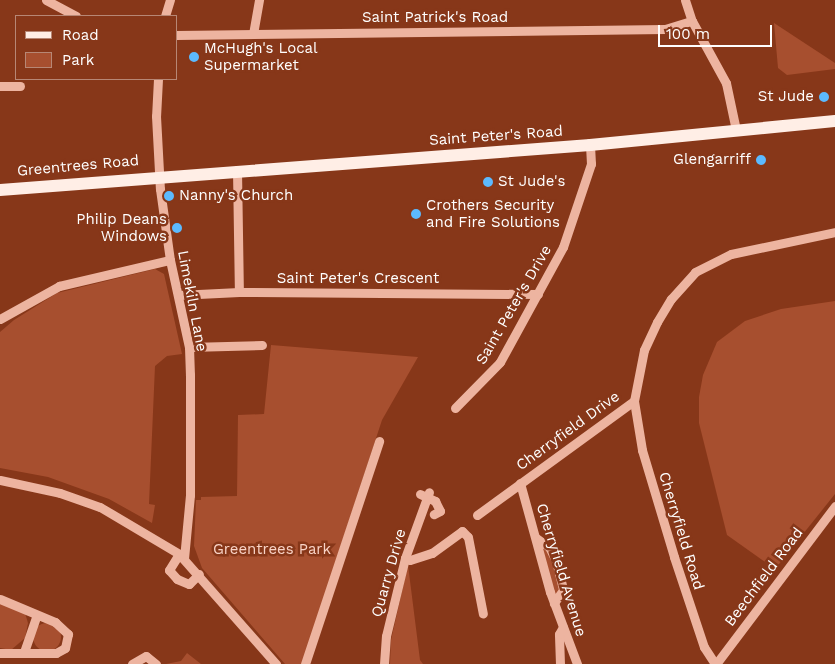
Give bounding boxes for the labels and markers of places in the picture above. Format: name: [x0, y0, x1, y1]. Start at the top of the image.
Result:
place label: McHugh's Local Supermarket: [204, 39, 318, 74]
marker: McHugh's Local Supermarket: [188, 51, 200, 63]
place label: St Jude: [757, 88, 814, 106]
marker: St Jude: [818, 91, 830, 103]
place label: Glengarriff: [673, 151, 751, 169]
marker: Glengarriff: [755, 154, 767, 166]
place label: St Jude's: [498, 173, 566, 191]
marker: St Jude's: [482, 176, 494, 188]
place label: Nanny's Church: [179, 187, 293, 205]
marker: Nanny's Church: [163, 190, 175, 202]
place label: Crothers Security and Fire Solutions: [426, 196, 560, 231]
marker: Crothers Security and Fire Solutions: [410, 208, 422, 220]
place label: Philip Deans Windows: [76, 210, 167, 245]
marker: Philip Deans Windows: [171, 222, 183, 234]

